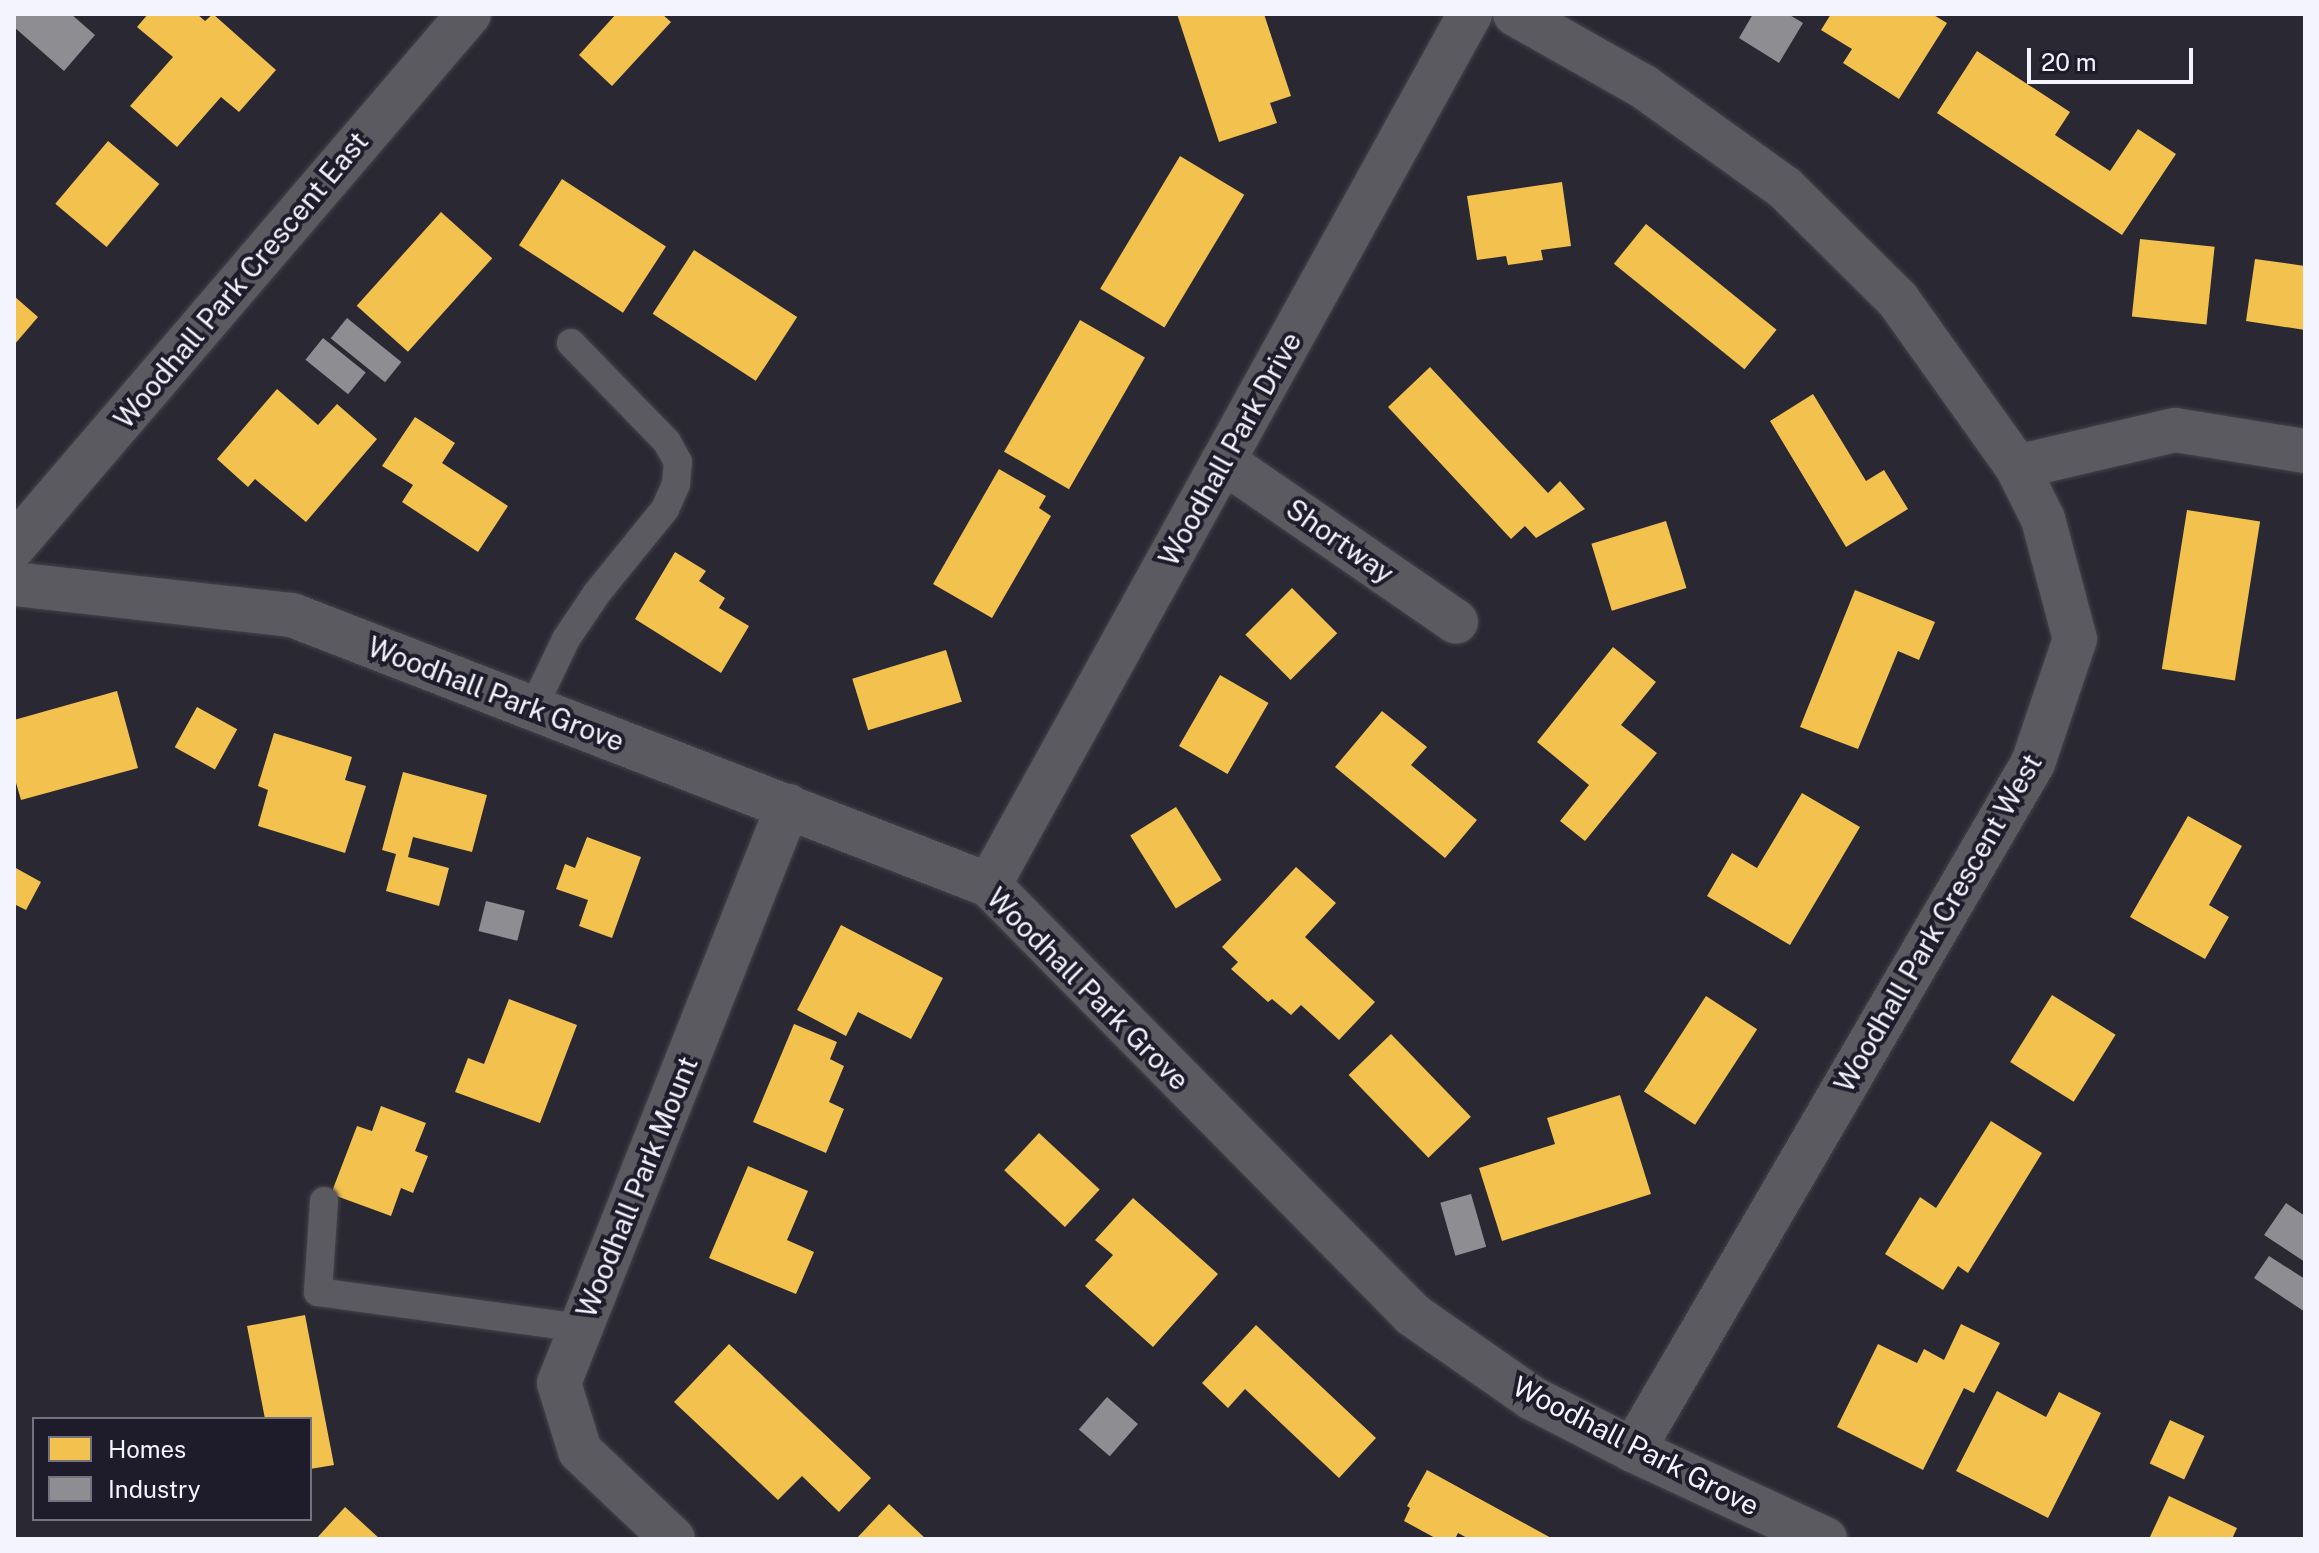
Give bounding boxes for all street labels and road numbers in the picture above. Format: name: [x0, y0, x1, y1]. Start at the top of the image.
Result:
street label: Woodhall Park Crescent East: [107, 125, 375, 435]
street label: Woodhall Park Drive: [1152, 326, 1308, 572]
street label: Shortway: [1280, 492, 1400, 590]
street label: Woodhall Park Grove: [363, 630, 629, 758]
street label: Woodhall Park Crescent West: [1827, 748, 2049, 1098]
street label: Woodhall Park Grove: [980, 881, 1196, 1097]
street label: Woodhall Park Mount: [569, 1052, 705, 1322]
street label: Woodhall Park Grove: [1507, 1369, 1765, 1523]

